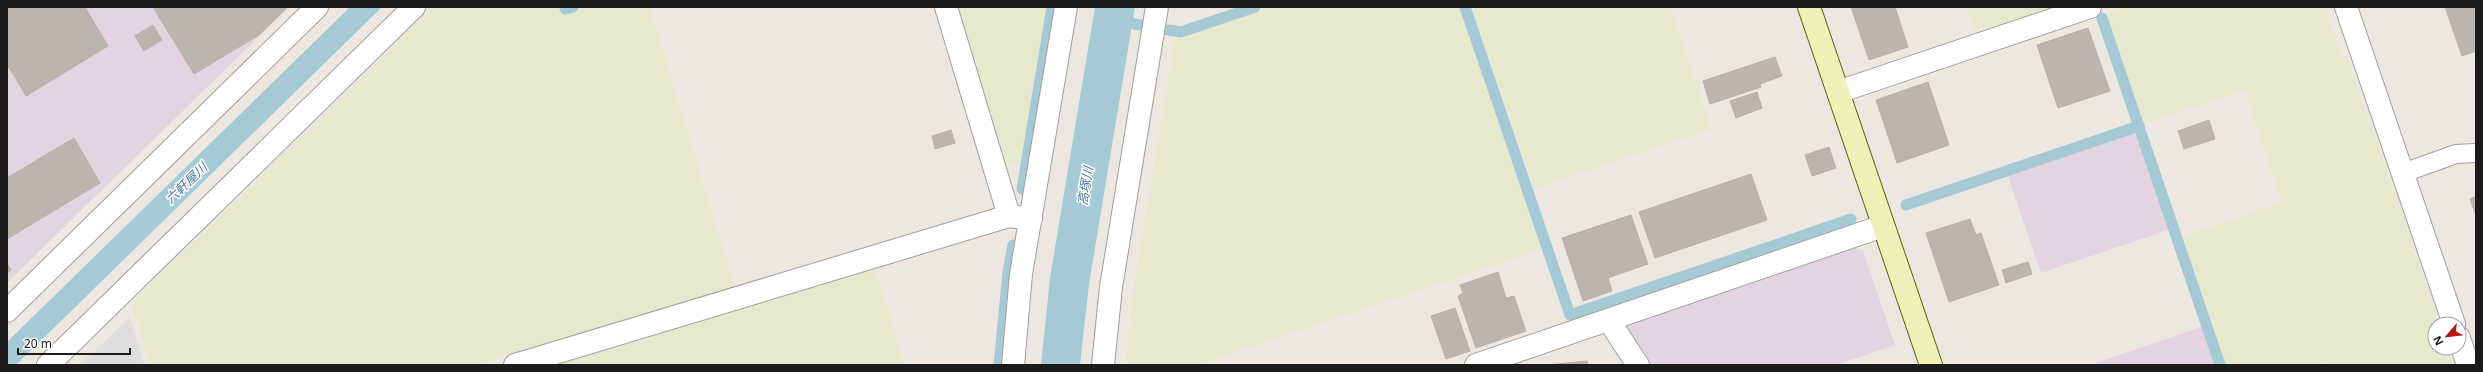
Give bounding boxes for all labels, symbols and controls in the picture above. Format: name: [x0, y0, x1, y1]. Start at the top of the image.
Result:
water label: 六軒屋川: [161, 157, 212, 208]
water label: 高塚川: [1073, 163, 1097, 207]
north arrow: [2427, 316, 2467, 356]
scale bar: [18, 330, 130, 356]
text: N: [2429, 333, 2446, 348]
text: 20 m: [24, 335, 52, 352]

